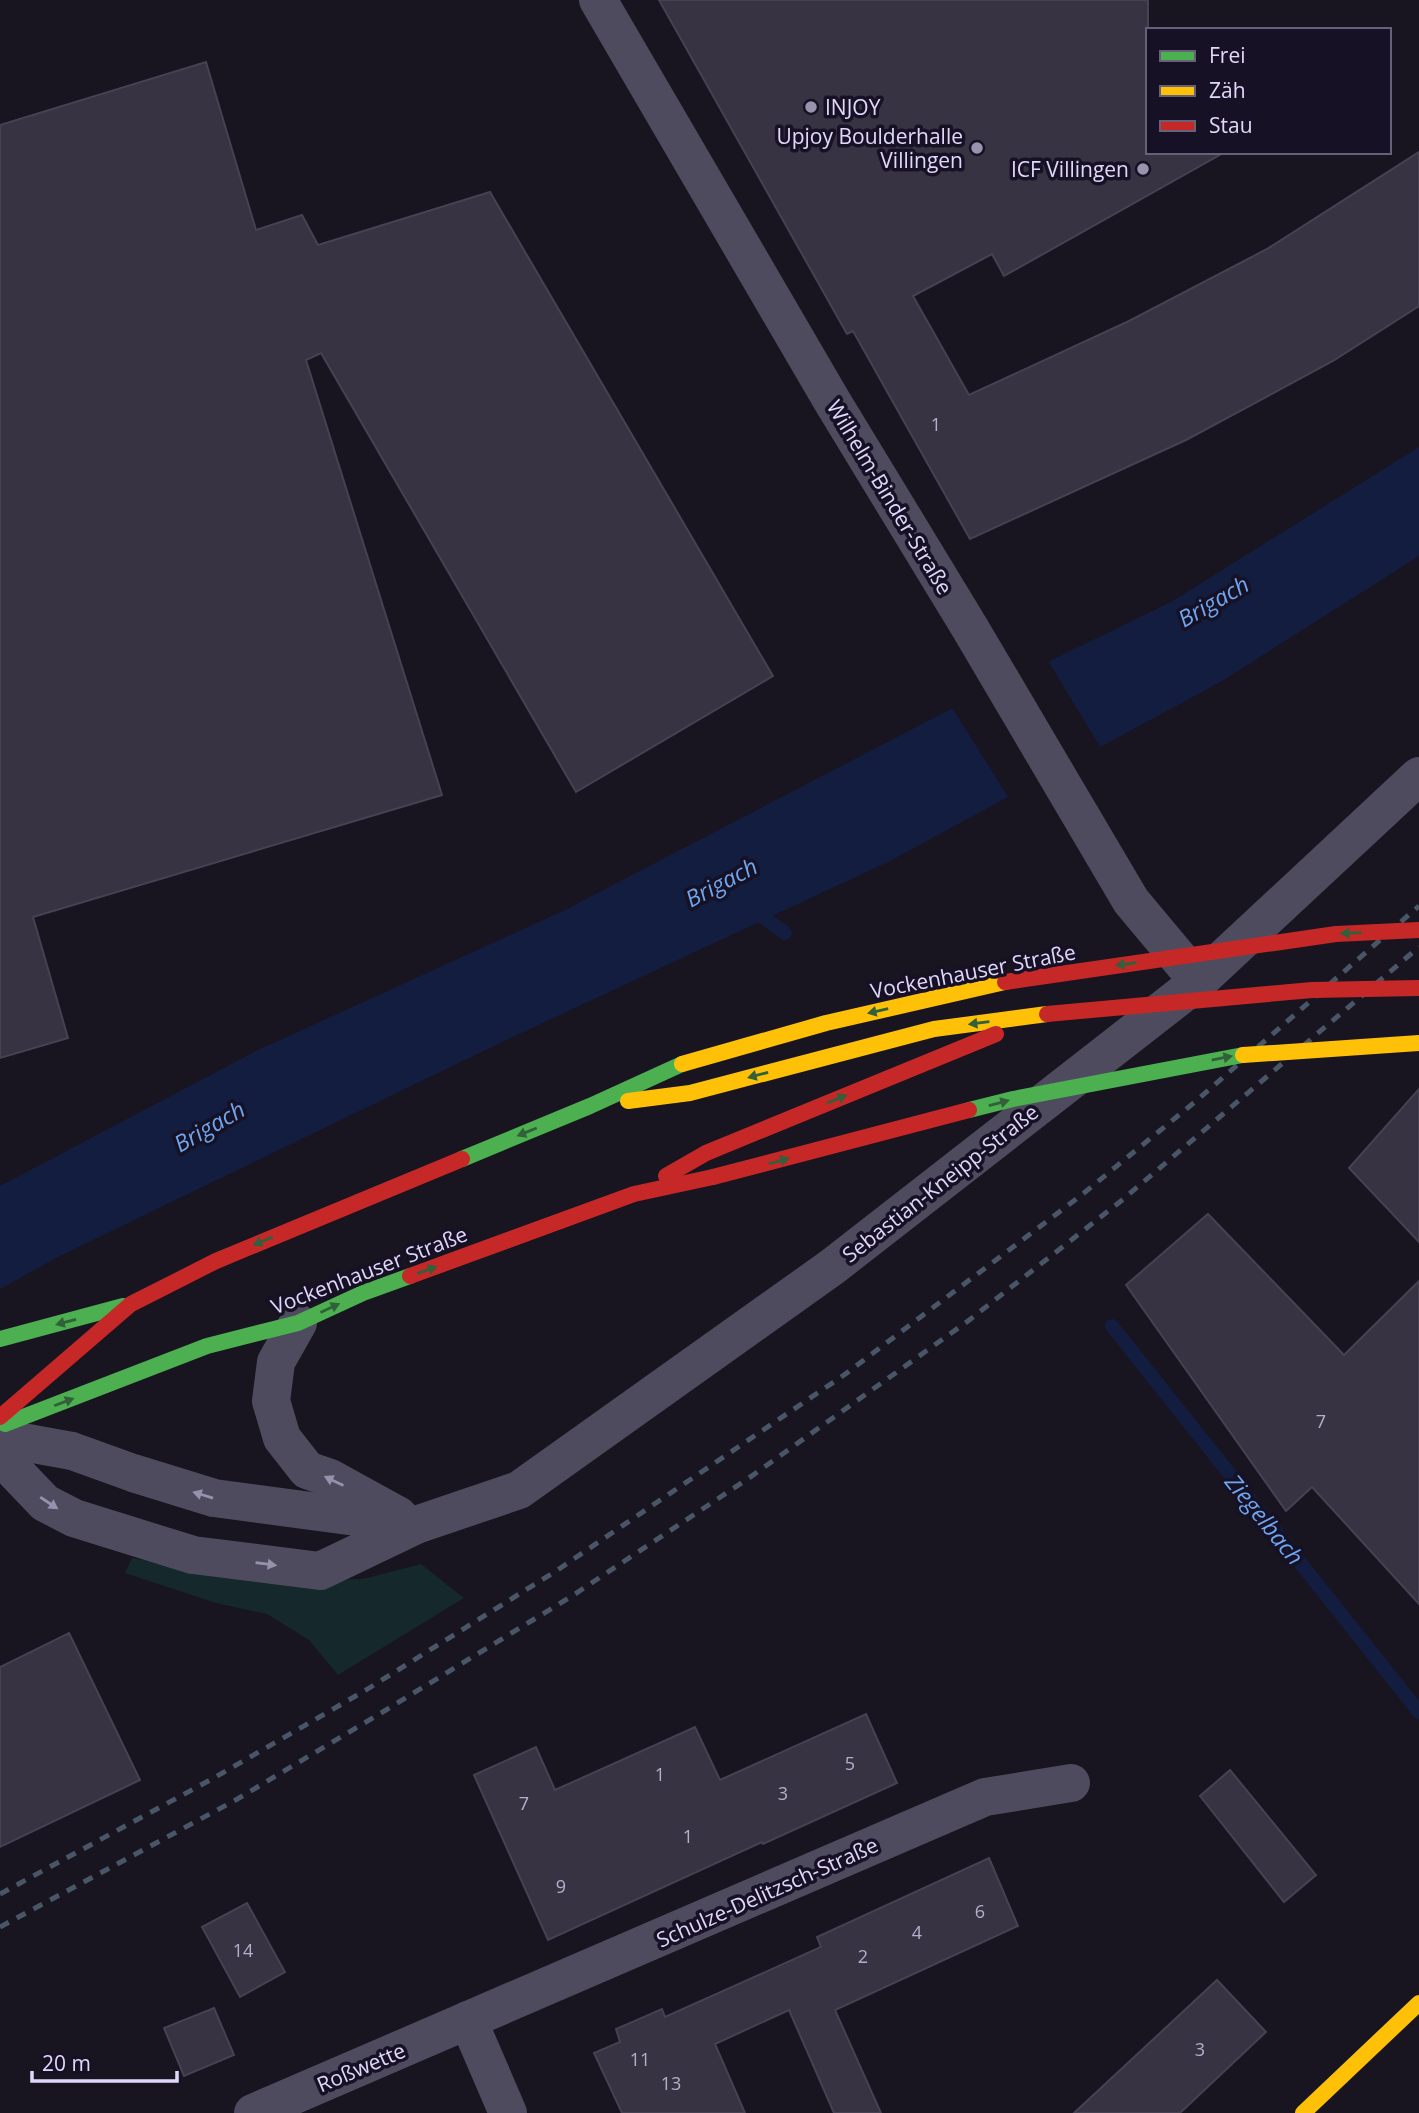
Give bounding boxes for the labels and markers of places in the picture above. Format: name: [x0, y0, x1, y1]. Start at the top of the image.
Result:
place label: INJOY: [825, 93, 881, 121]
marker: INJOY: [803, 99, 819, 115]
place label: Upjoy Boulderhalle Villingen: [776, 122, 963, 174]
marker: Upjoy Boulderhalle Villingen: [969, 140, 985, 156]
place label: ICF Villingen: [1011, 155, 1129, 183]
marker: ICF Villingen: [1135, 161, 1151, 177]

